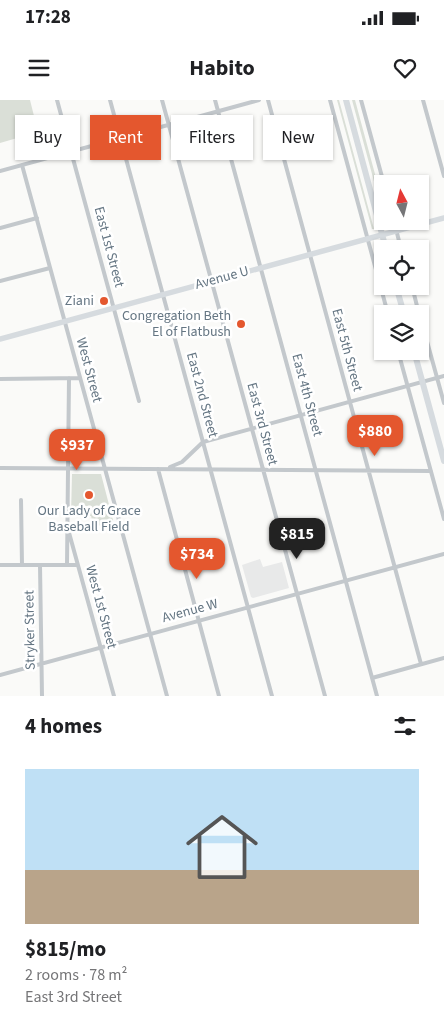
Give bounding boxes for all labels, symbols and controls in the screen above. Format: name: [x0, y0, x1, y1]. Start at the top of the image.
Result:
text: 17:28: [25, 4, 71, 31]
text: Habito: [189, 52, 255, 84]
icon: menu: [25, 54, 53, 82]
icon: heart: [391, 54, 419, 82]
chip: Buy: [15, 115, 80, 160]
chip: Rent: [90, 115, 161, 160]
chip: Filters: [171, 115, 253, 160]
chip: New: [263, 115, 333, 160]
north arrow: [374, 175, 429, 230]
map controls: [374, 175, 429, 360]
street label: East 1st Street: [89, 204, 129, 290]
button: locate: [374, 240, 429, 295]
street label: Avenue U: [193, 261, 251, 295]
place label: Ziani: [65, 291, 94, 311]
marker: Ziani: [98, 295, 110, 307]
button: layers: [374, 305, 429, 360]
place label: Congregation Beth El of Flatbush: [122, 306, 231, 342]
street label: East 5th Street: [326, 306, 368, 394]
marker: Congregation Beth El of Flatbush: [235, 318, 247, 330]
street label: West Street: [71, 335, 107, 405]
street label: East 2nd Street: [181, 350, 223, 440]
street label: East 4th Street: [286, 351, 328, 439]
street label: East 3rd Street: [241, 380, 283, 468]
pin: $880: [345, 414, 405, 457]
text: $880: [358, 420, 392, 442]
pin: $937: [47, 428, 107, 471]
text: $937: [60, 434, 94, 456]
marker: Our Lady of Grace Baseball Field: [83, 489, 95, 501]
place label: Our Lady of Grace Baseball Field: [37, 501, 141, 537]
pin: $815: [267, 518, 327, 560]
text: $815: [280, 523, 314, 545]
pin: $734: [167, 538, 227, 580]
text: $734: [180, 543, 214, 565]
street label: West 1st Street: [80, 563, 122, 651]
street label: Stryker Street: [19, 590, 41, 670]
street label: Avenue W: [160, 594, 220, 628]
text: 4 homes: [25, 711, 102, 741]
icon: filters: [391, 712, 419, 740]
icon: home: [177, 802, 267, 892]
text: $815/mo: [25, 934, 106, 964]
text: 2 rooms · 78 m²: [25, 964, 127, 986]
text: East 3rd Street: [25, 986, 122, 1008]

